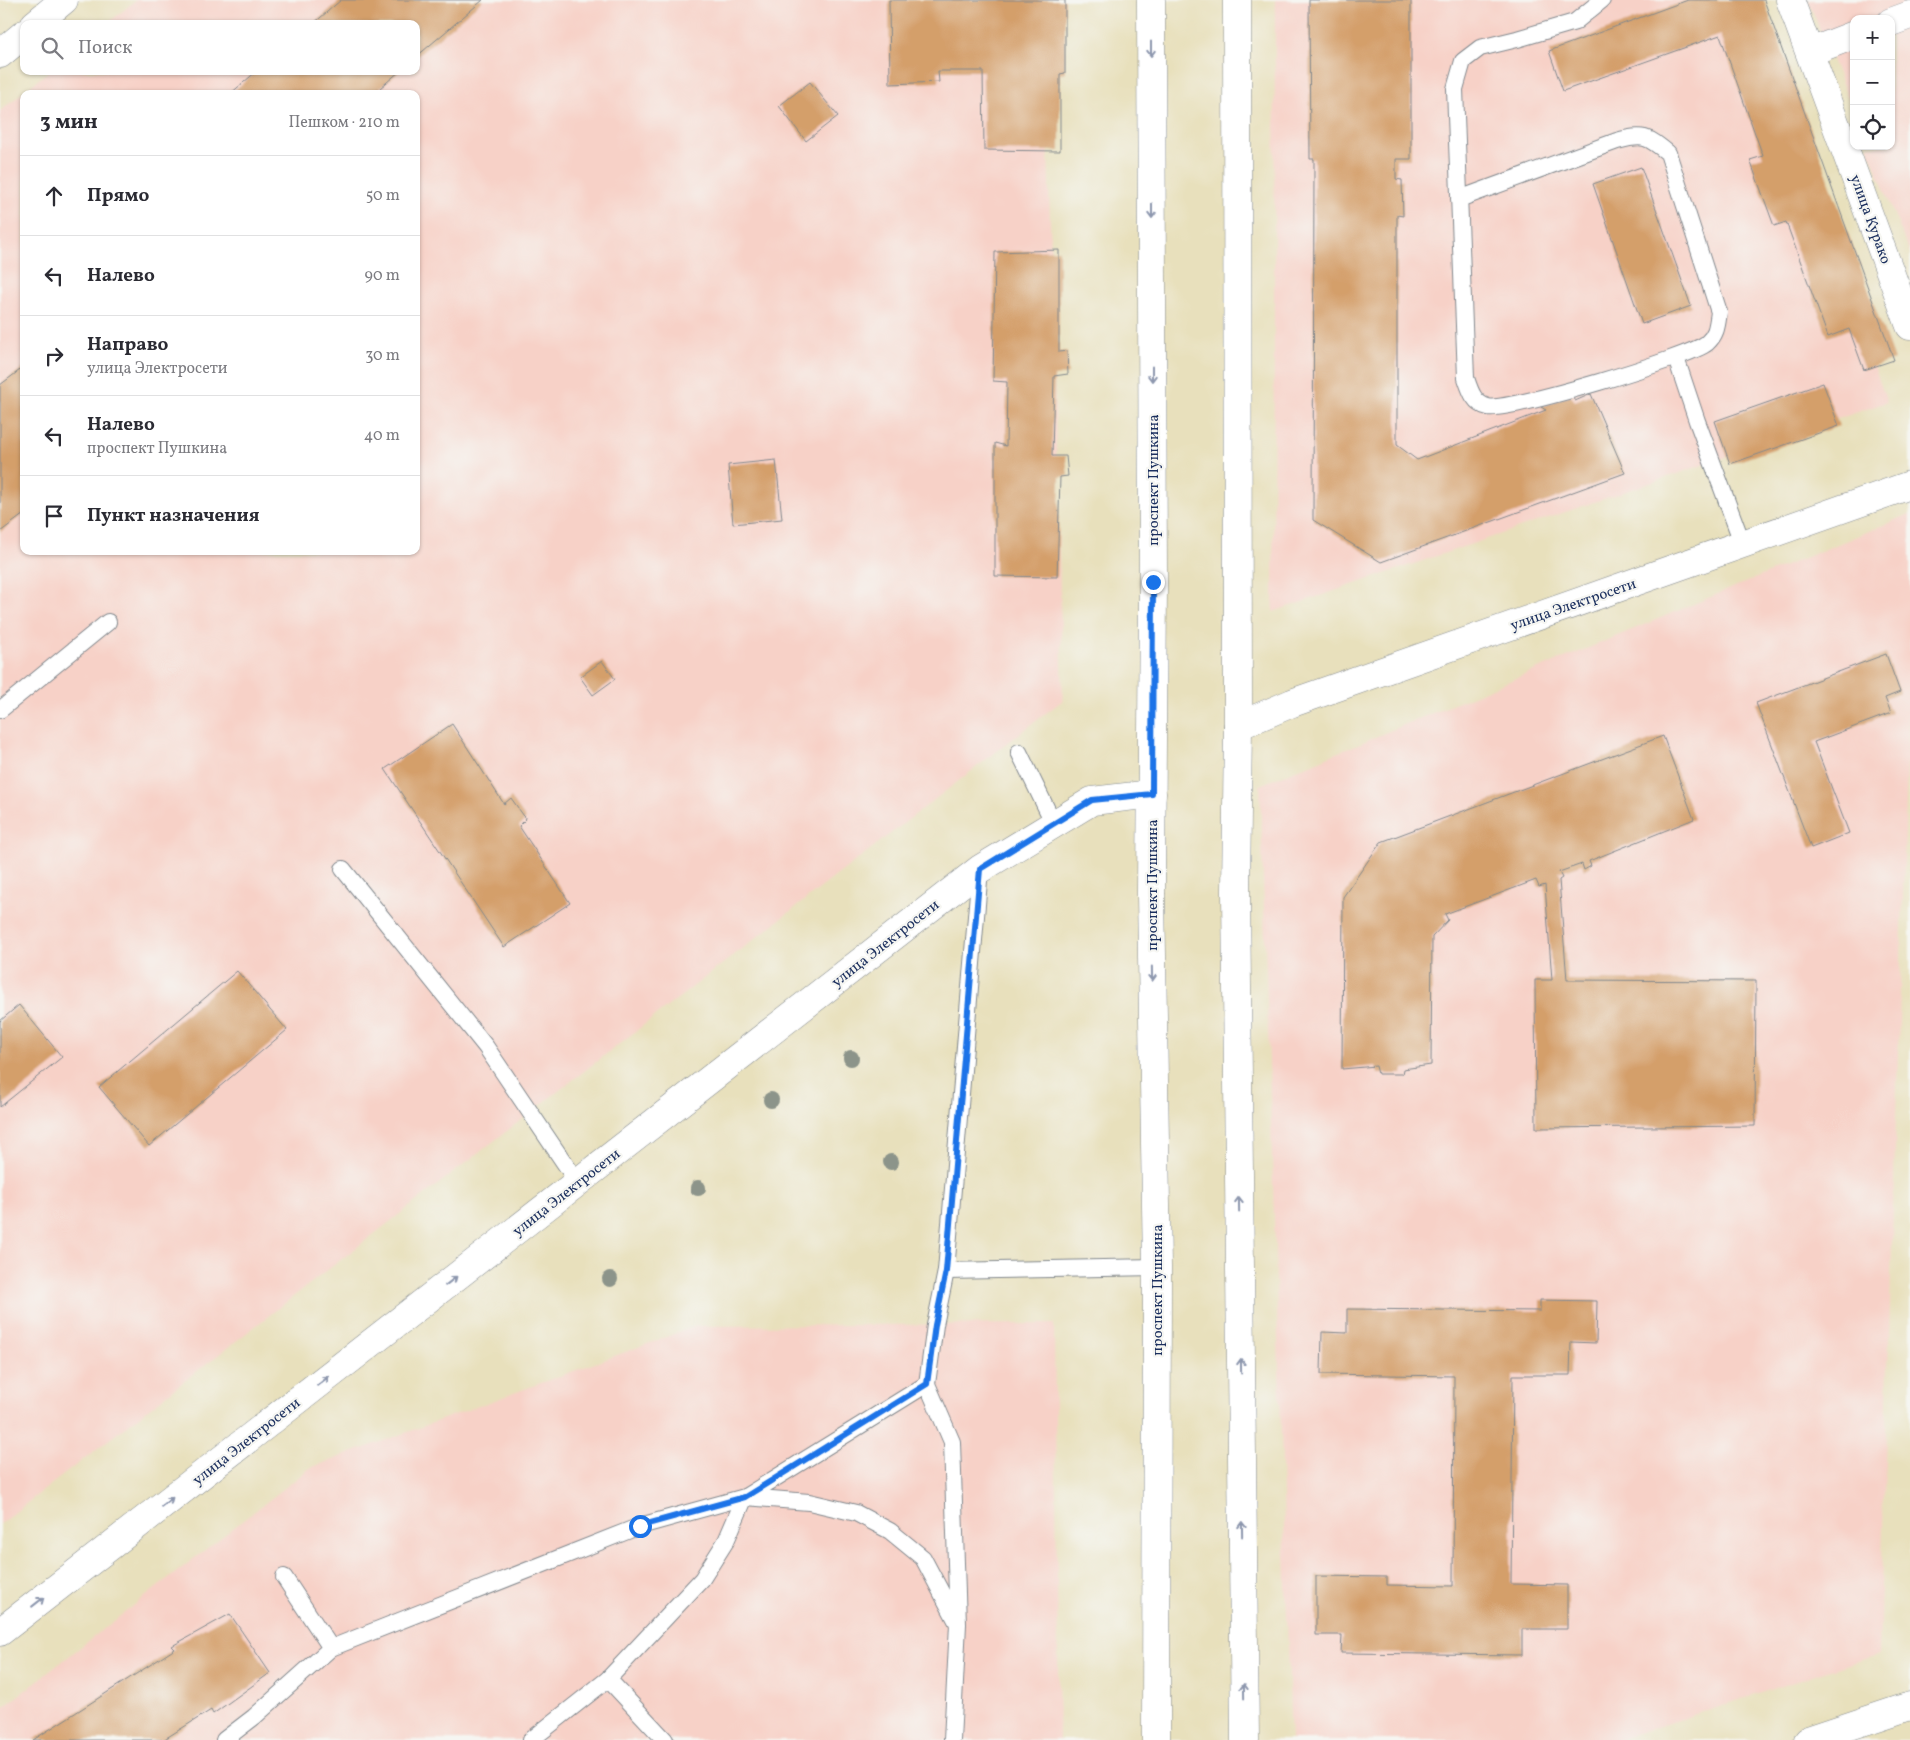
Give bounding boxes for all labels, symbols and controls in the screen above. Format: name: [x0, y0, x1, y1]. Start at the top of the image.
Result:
map controls: [1850, 15, 1895, 150]
button: +: [1850, 15, 1895, 60]
search box: [20, 20, 420, 75]
icon: search: [38, 34, 66, 62]
text: Поиск: [78, 35, 132, 61]
one-way arrow: [1146, 40, 1156, 56]
button: −: [1850, 60, 1895, 105]
button: locate: [1850, 105, 1895, 150]
text: 3 мин: [40, 108, 98, 137]
text: Пешком · 210 m: [288, 112, 400, 134]
street label: улица Курако: [1844, 172, 1896, 267]
icon: ahead: [40, 182, 68, 210]
text: Прямо: [87, 183, 149, 209]
text: 50 m: [366, 185, 400, 207]
one-way arrow: [1147, 202, 1157, 219]
icon: left: [40, 262, 68, 290]
text: Налево: [87, 263, 155, 289]
text: 90 m: [364, 265, 400, 287]
text: Направо: [87, 332, 169, 358]
icon: right: [40, 342, 68, 370]
text: 30 m: [365, 345, 400, 367]
text: улица Электросети: [87, 358, 228, 380]
one-way arrow: [1147, 365, 1157, 381]
text: Налево: [87, 412, 155, 438]
street label: проспект Пушкина: [1144, 414, 1165, 546]
icon: left: [40, 422, 68, 450]
text: 40 m: [364, 425, 400, 447]
text: проспект Пушкина: [87, 438, 227, 460]
icon: arrive: [40, 502, 68, 530]
text: Пункт назначения: [87, 503, 260, 529]
route end: [1142, 571, 1165, 594]
street label: улица Электросети: [1508, 574, 1639, 637]
street label: проспект Пушкина: [1143, 819, 1164, 951]
street label: улица Электросети: [828, 895, 944, 993]
one-way arrow: [1147, 965, 1157, 981]
street label: улица Электросети: [509, 1144, 625, 1242]
one-way arrow: [1234, 1196, 1244, 1212]
street label: проспект Пушкина: [1148, 1224, 1169, 1356]
one-way arrow: [444, 1276, 457, 1287]
one-way arrow: [1236, 1359, 1246, 1375]
one-way arrow: [316, 1376, 330, 1386]
street label: улица Электросети: [189, 1393, 305, 1491]
one-way arrow: [160, 1497, 173, 1508]
route start: [629, 1515, 652, 1538]
one-way arrow: [1238, 1521, 1247, 1537]
one-way arrow: [32, 1597, 45, 1608]
one-way arrow: [1239, 1684, 1249, 1700]

